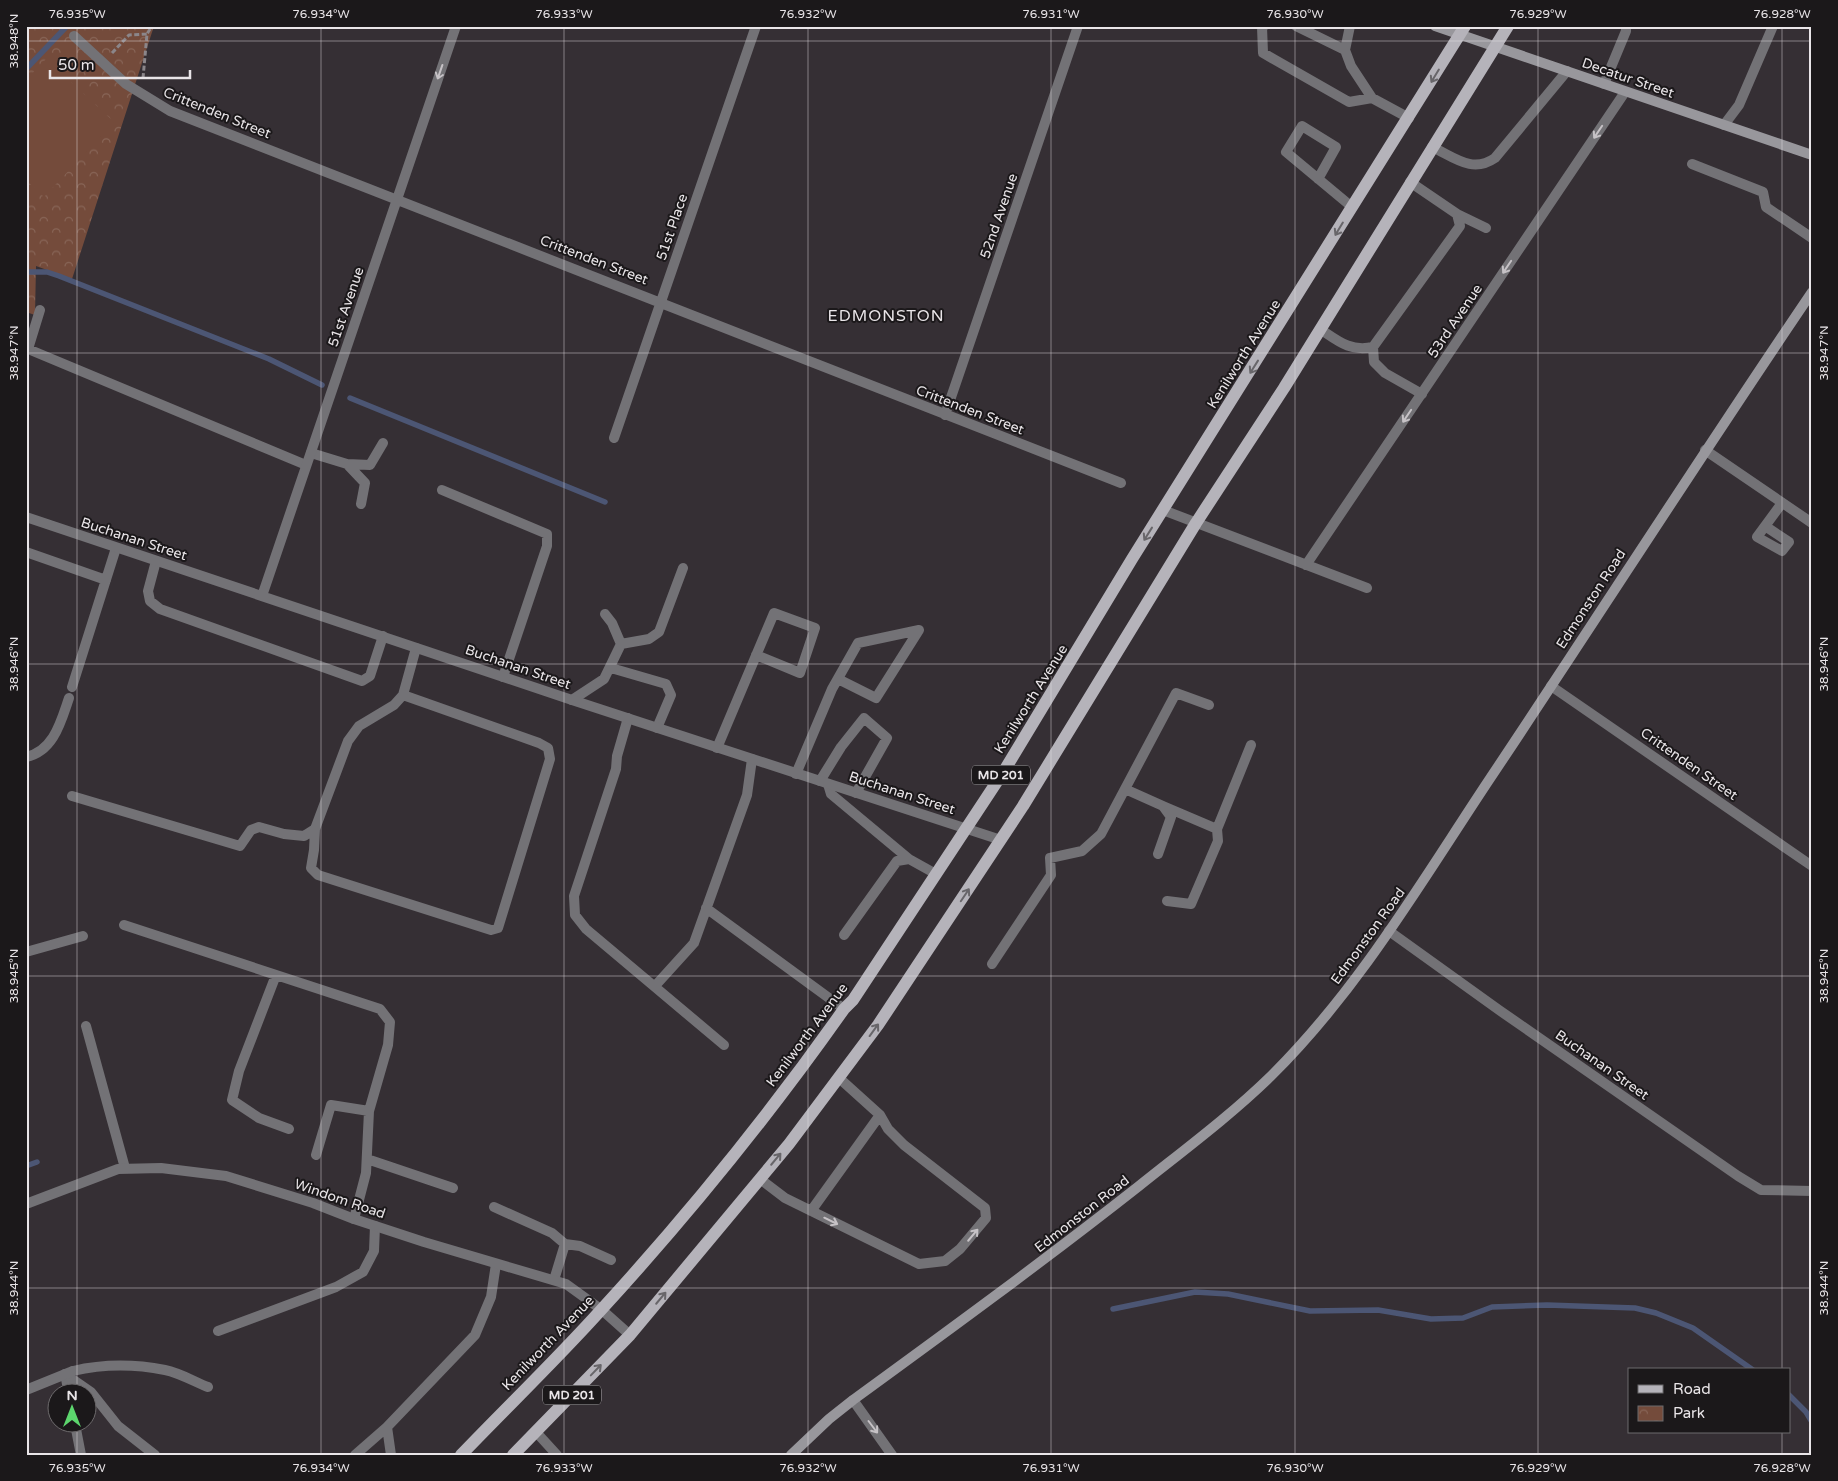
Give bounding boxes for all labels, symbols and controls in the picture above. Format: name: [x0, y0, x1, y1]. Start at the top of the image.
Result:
text: 76.935°W: [48, 7, 106, 21]
text: 76.934°W: [292, 7, 350, 21]
text: 76.933°W: [535, 7, 593, 21]
text: 76.932°W: [779, 7, 837, 21]
text: 76.931°W: [1022, 7, 1080, 21]
text: 76.930°W: [1266, 7, 1324, 21]
text: 76.929°W: [1509, 7, 1567, 21]
text: 76.928°W: [1753, 7, 1811, 21]
text: 38.948°N: [7, 14, 21, 68]
scale bar: [50, 48, 190, 80]
street label: Decatur Street: [1580, 54, 1677, 102]
text: 50 m: [58, 56, 95, 74]
one-way arrow: [435, 64, 445, 80]
one-way arrow: [1429, 69, 1439, 83]
street label: Crittenden Street: [161, 84, 274, 143]
one-way arrow: [1593, 125, 1603, 139]
street label: 52nd Avenue: [977, 171, 1021, 261]
street label: 51st Place: [653, 191, 691, 263]
one-way arrow: [1333, 221, 1343, 235]
street label: Crittenden Street: [538, 232, 651, 289]
one-way arrow: [1502, 260, 1513, 274]
street label: 51st Avenue: [324, 265, 368, 349]
street label: 53rd Avenue: [1424, 281, 1486, 361]
street label: Kenilworth Avenue: [1204, 296, 1284, 412]
district label: EDMONSTON: [828, 306, 944, 326]
text: 38.947°N: [7, 325, 21, 381]
text: 38.947°N: [1817, 325, 1831, 381]
one-way arrow: [1248, 360, 1259, 374]
street label: Crittenden Street: [914, 382, 1027, 439]
one-way arrow: [1402, 409, 1412, 423]
street label: Buchanan Street: [79, 514, 190, 564]
one-way arrow: [1143, 527, 1153, 541]
street label: Edmonston Road: [1552, 546, 1630, 652]
text: 38.946°N: [7, 637, 21, 691]
text: 38.946°N: [1817, 637, 1831, 691]
street label: Buchanan Street: [463, 641, 574, 693]
street label: Kenilworth Avenue: [991, 641, 1071, 757]
street label: Crittenden Street: [1637, 724, 1741, 804]
road number: MD 201: [972, 766, 1030, 784]
street label: Buchanan Street: [847, 768, 958, 818]
street label: Edmonston Road: [1327, 884, 1409, 988]
one-way arrow: [960, 888, 970, 902]
text: 38.945°N: [7, 949, 21, 1003]
text: 38.945°N: [1817, 949, 1831, 1003]
street label: Kenilworth Avenue: [763, 980, 852, 1090]
one-way arrow: [869, 1024, 880, 1037]
street label: Buchanan Street: [1552, 1026, 1653, 1104]
one-way arrow: [770, 1153, 782, 1166]
street label: Edmonston Road: [1031, 1172, 1133, 1256]
street label: Windom Road: [292, 1175, 388, 1223]
one-way arrow: [824, 1216, 839, 1226]
one-way arrow: [967, 1228, 978, 1241]
text: 38.944°N: [7, 1261, 21, 1315]
text: 38.944°N: [1817, 1261, 1831, 1315]
one-way arrow: [655, 1291, 667, 1304]
street label: Kenilworth Avenue: [498, 1292, 598, 1394]
one-way arrow: [590, 1363, 602, 1376]
legend: [1628, 1368, 1790, 1434]
text: Road: [1673, 1380, 1711, 1398]
north arrow: [48, 1384, 98, 1434]
road number: MD 201: [543, 1386, 601, 1404]
text: N: [66, 1387, 78, 1404]
text: Park: [1673, 1404, 1705, 1422]
one-way arrow: [867, 1420, 878, 1433]
text: 76.935°W: [48, 1461, 106, 1475]
text: 76.934°W: [292, 1461, 350, 1475]
text: 76.933°W: [535, 1461, 593, 1475]
text: 76.932°W: [779, 1461, 837, 1475]
text: 76.931°W: [1022, 1461, 1080, 1475]
text: 76.930°W: [1266, 1461, 1324, 1475]
text: 76.929°W: [1509, 1461, 1567, 1475]
text: 76.928°W: [1753, 1461, 1811, 1475]

